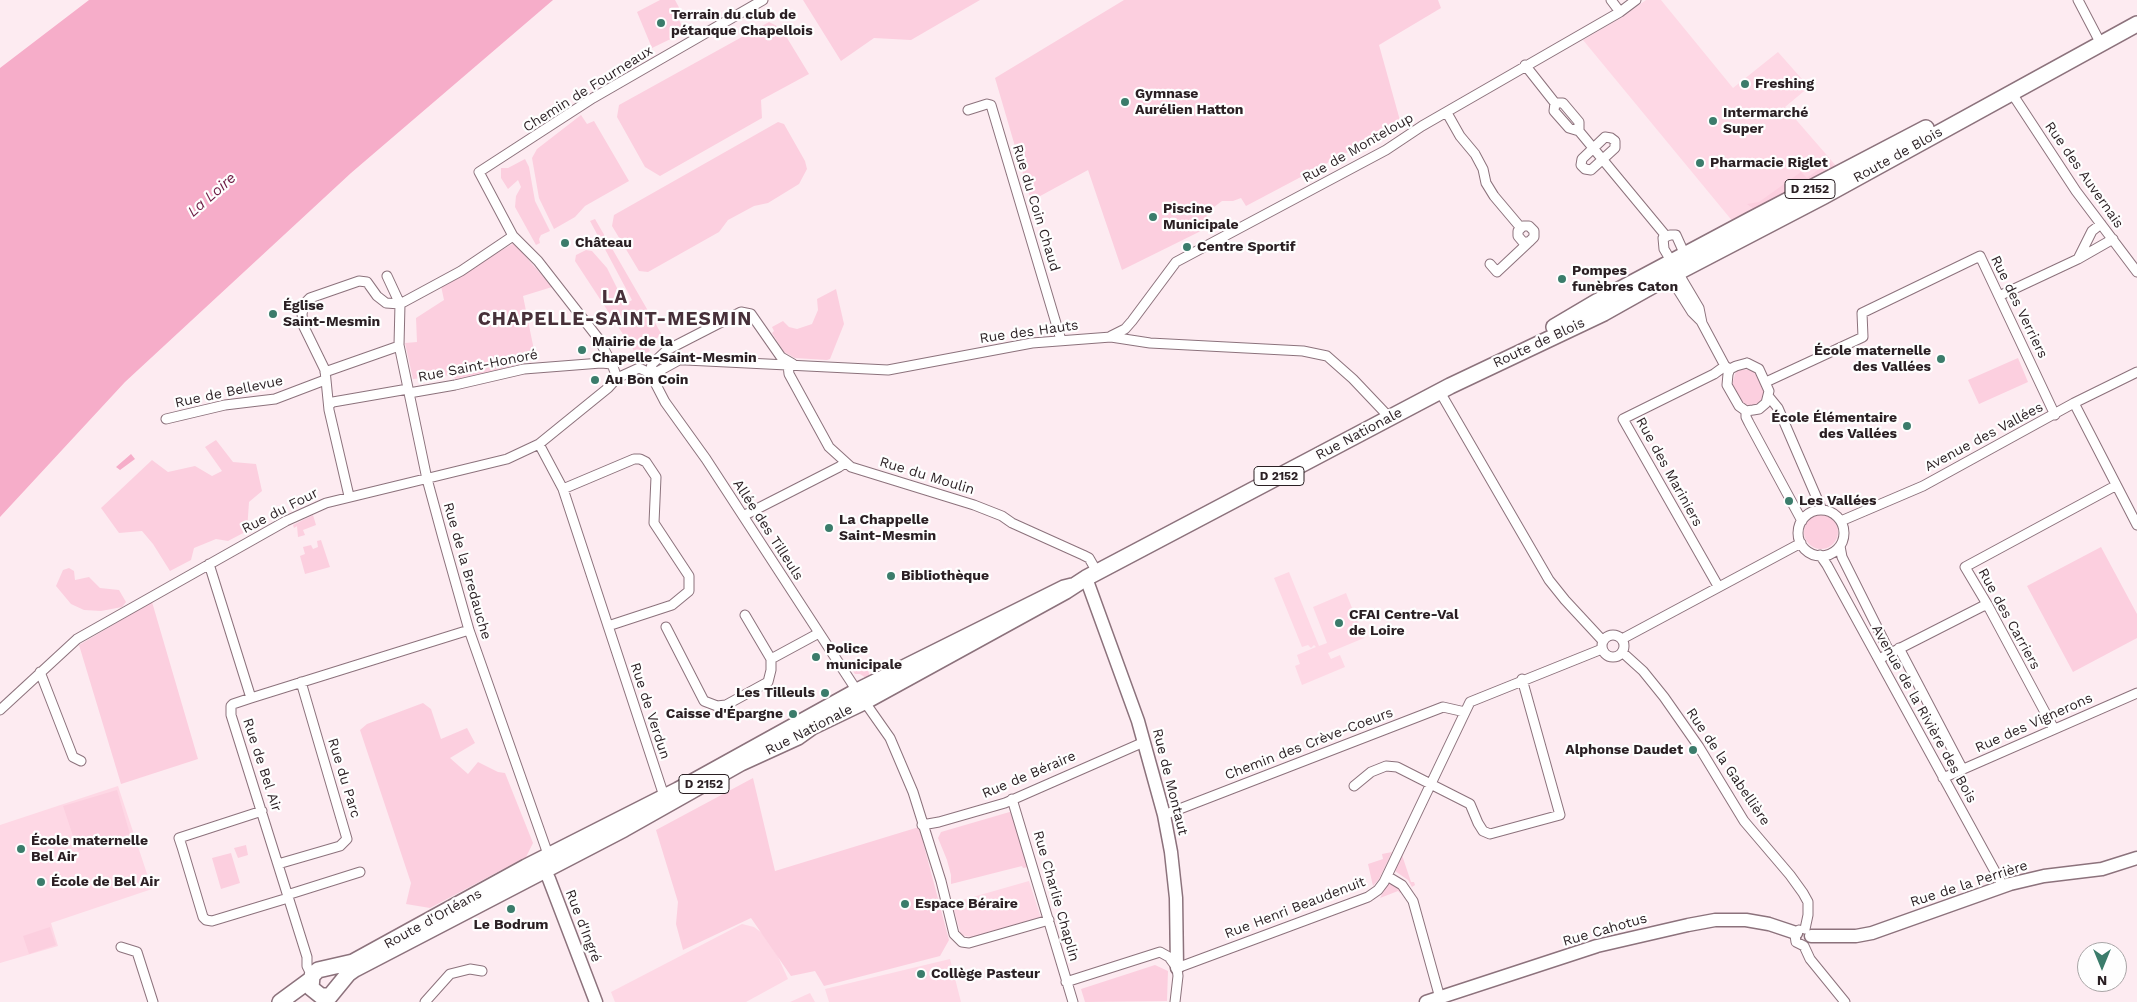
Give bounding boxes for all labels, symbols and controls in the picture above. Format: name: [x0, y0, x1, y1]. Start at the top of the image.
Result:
place label: Terrain du club de pétanque Chapellois: [671, 7, 813, 40]
marker: Terrain du club de pétanque Chapellois: [655, 17, 667, 29]
street label: Chemin de Fourneaux: [520, 42, 656, 136]
place label: Freshing: [1755, 76, 1814, 92]
marker: Freshing: [1739, 78, 1751, 90]
place label: Gymnase Aurélien Hatton: [1135, 86, 1244, 118]
marker: Gymnase Aurélien Hatton: [1119, 96, 1131, 108]
place label: Intermarché Super: [1723, 105, 1808, 138]
street label: Rue de Monteloup: [1300, 109, 1416, 187]
marker: Intermarché Super: [1707, 115, 1719, 127]
street label: Rue des Auvernais: [2041, 119, 2127, 231]
street label: Route de Blois: [1850, 124, 1946, 186]
street label: Rue du Coin Chaud: [1009, 143, 1063, 273]
place label: Pharmacie Riglet: [1710, 155, 1828, 171]
marker: Pharmacie Riglet: [1694, 157, 1706, 169]
water label: La Loire: [184, 169, 240, 221]
road number: D 2152: [1785, 180, 1835, 198]
place label: Piscine Municipale: [1163, 201, 1239, 233]
marker: Piscine Municipale: [1147, 211, 1159, 223]
place label: Château: [575, 235, 632, 251]
marker: Château: [559, 237, 571, 249]
place label: Centre Sportif: [1197, 239, 1295, 255]
marker: Centre Sportif: [1181, 241, 1193, 253]
street label: Rue des Verriers: [1987, 253, 2051, 361]
place label: Pompes funèbres Caton: [1572, 263, 1678, 296]
marker: Pompes funèbres Caton: [1556, 273, 1568, 285]
district label: LA CHAPELLE-SAINT-MESMIN: [475, 286, 755, 330]
place label: Église Saint-Mesmin: [283, 298, 380, 331]
marker: Église Saint-Mesmin: [267, 308, 279, 320]
street label: Route de Blois: [1490, 314, 1588, 372]
street label: Rue des Hauts: [978, 317, 1080, 347]
place label: Mairie de la Chapelle-Saint-Mesmin: [592, 334, 757, 367]
place label: École maternelle des Vallées: [1814, 343, 1931, 376]
marker: Mairie de la Chapelle-Saint-Mesmin: [576, 344, 588, 356]
street label: Rue Saint-Honoré: [417, 346, 539, 386]
marker: École maternelle des Vallées: [1935, 353, 1947, 365]
street label: Rue de Bellevue: [173, 372, 285, 412]
place label: Au Bon Coin: [605, 372, 688, 388]
marker: Au Bon Coin: [589, 374, 601, 386]
street label: Avenue des Vallées: [1922, 399, 2046, 475]
street label: Rue Nationale: [1313, 404, 1405, 464]
place label: École Élémentaire des Vallées: [1771, 410, 1897, 442]
street label: Rue des Mariniers: [1632, 415, 1706, 529]
marker: École Élémentaire des Vallées: [1901, 420, 1913, 432]
street label: Rue du Moulin: [877, 454, 977, 498]
road number: D 2152: [1254, 466, 1304, 486]
street label: Allée des Tilleuls: [729, 477, 807, 583]
street label: Rue du Four: [239, 485, 321, 537]
place label: Les Vallées: [1799, 493, 1877, 509]
marker: Les Vallées: [1783, 495, 1795, 507]
street label: Rue de la Bredauche: [439, 500, 495, 642]
place label: La Chappelle Saint-Mesmin: [839, 512, 936, 544]
marker: La Chappelle Saint-Mesmin: [823, 522, 835, 534]
street label: Rue des Carriers: [1974, 565, 2044, 673]
place label: Bibliothèque: [901, 568, 989, 584]
marker: Bibliothèque: [885, 570, 897, 582]
place label: CFAI Centre-Val de Loire: [1349, 607, 1459, 640]
marker: CFAI Centre-Val de Loire: [1333, 617, 1345, 629]
street label: Avenue de la Rivière des Bois: [1868, 622, 1980, 806]
place label: Police municipale: [826, 641, 902, 674]
marker: Police municipale: [810, 651, 822, 663]
street label: Rue de Verdun: [627, 661, 673, 761]
place label: Les Tilleuls: [736, 685, 815, 701]
marker: Les Tilleuls: [819, 687, 831, 699]
street label: Rue des Vignerons: [1973, 690, 2095, 756]
street label: Rue Nationale: [763, 701, 855, 759]
street label: Chemin des Crève-Coeurs: [1223, 704, 1395, 784]
street label: Rue de la Gabellière: [1682, 705, 1774, 829]
place label: Caisse d'Épargne: [666, 706, 783, 722]
marker: Caisse d'Épargne: [787, 708, 799, 720]
street label: Rue de Bel Air: [239, 716, 285, 814]
street label: Rue de Montaut: [1149, 727, 1191, 837]
street label: Rue du Parc: [324, 736, 364, 820]
place label: Alphonse Daudet: [1565, 742, 1683, 758]
marker: Alphonse Daudet: [1687, 744, 1699, 756]
street label: Rue de Béraire: [980, 748, 1078, 802]
road number: D 2152: [679, 774, 729, 794]
street label: Rue Charlie Chaplin: [1029, 829, 1083, 963]
place label: École maternelle Bel Air: [31, 833, 148, 866]
marker: École maternelle Bel Air: [15, 843, 27, 855]
street label: Rue de la Perrière: [1908, 857, 2030, 911]
street label: Rue Henri Beaudenuit: [1222, 873, 1368, 943]
place label: École de Bel Air: [51, 874, 159, 890]
marker: École de Bel Air: [35, 876, 47, 888]
street label: Route d'Orléans: [381, 885, 485, 953]
street label: Rue d'Ingré: [561, 887, 605, 965]
place label: Espace Béraire: [915, 896, 1018, 912]
marker: Espace Béraire: [899, 898, 911, 910]
marker: Le Bodrum: [505, 903, 517, 915]
street label: Rue Cahotus: [1561, 910, 1649, 950]
place label: Le Bodrum: [473, 917, 549, 933]
north arrow: [2077, 942, 2127, 992]
place label: Collège Pasteur: [931, 966, 1040, 982]
marker: Collège Pasteur: [915, 968, 927, 980]
text: N: [2097, 973, 2107, 989]

